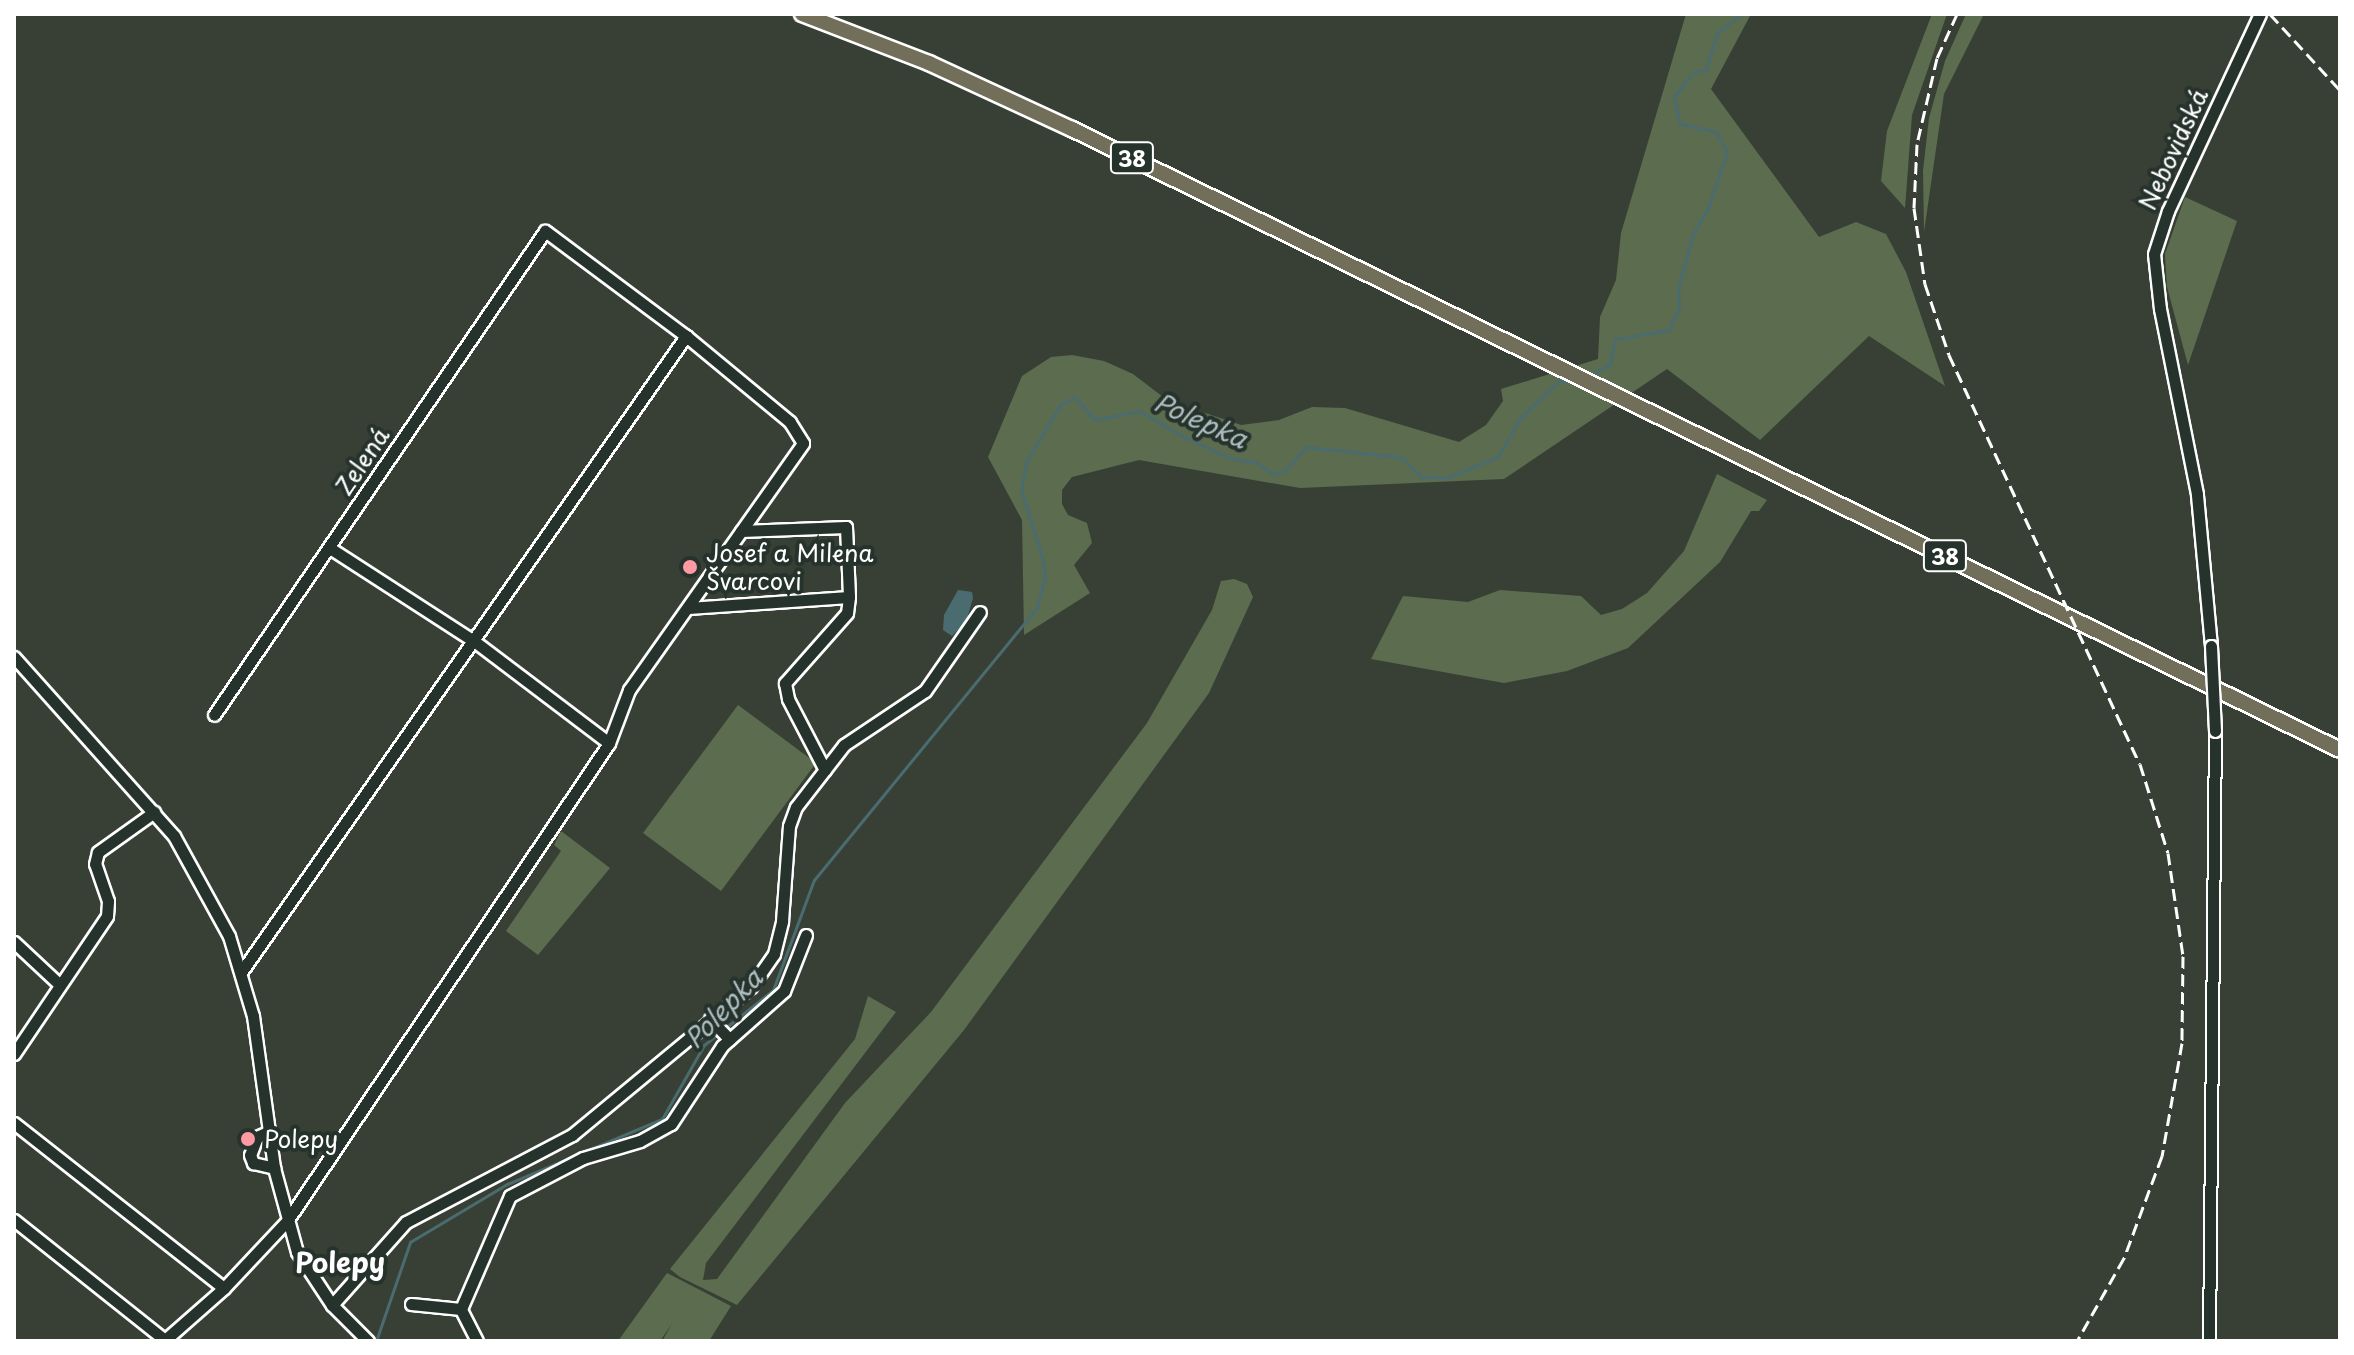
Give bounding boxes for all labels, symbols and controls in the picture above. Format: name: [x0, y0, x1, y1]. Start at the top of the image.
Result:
street label: Nebovidská: [2132, 84, 2214, 214]
road number: 38: [1108, 140, 1156, 176]
water label: Polepka: [1150, 386, 1252, 454]
street label: Zelená: [329, 422, 395, 500]
road number: 38: [1921, 538, 1969, 574]
place label: Josef a Milena Švarcovi: [706, 539, 875, 595]
marker: Josef a Milena Švarcovi: [681, 558, 699, 576]
water label: Polepka: [678, 962, 768, 1054]
place label: Polepy: [264, 1125, 338, 1153]
marker: Polepy: [239, 1130, 257, 1148]
district label: Polepy: [295, 1245, 385, 1279]

